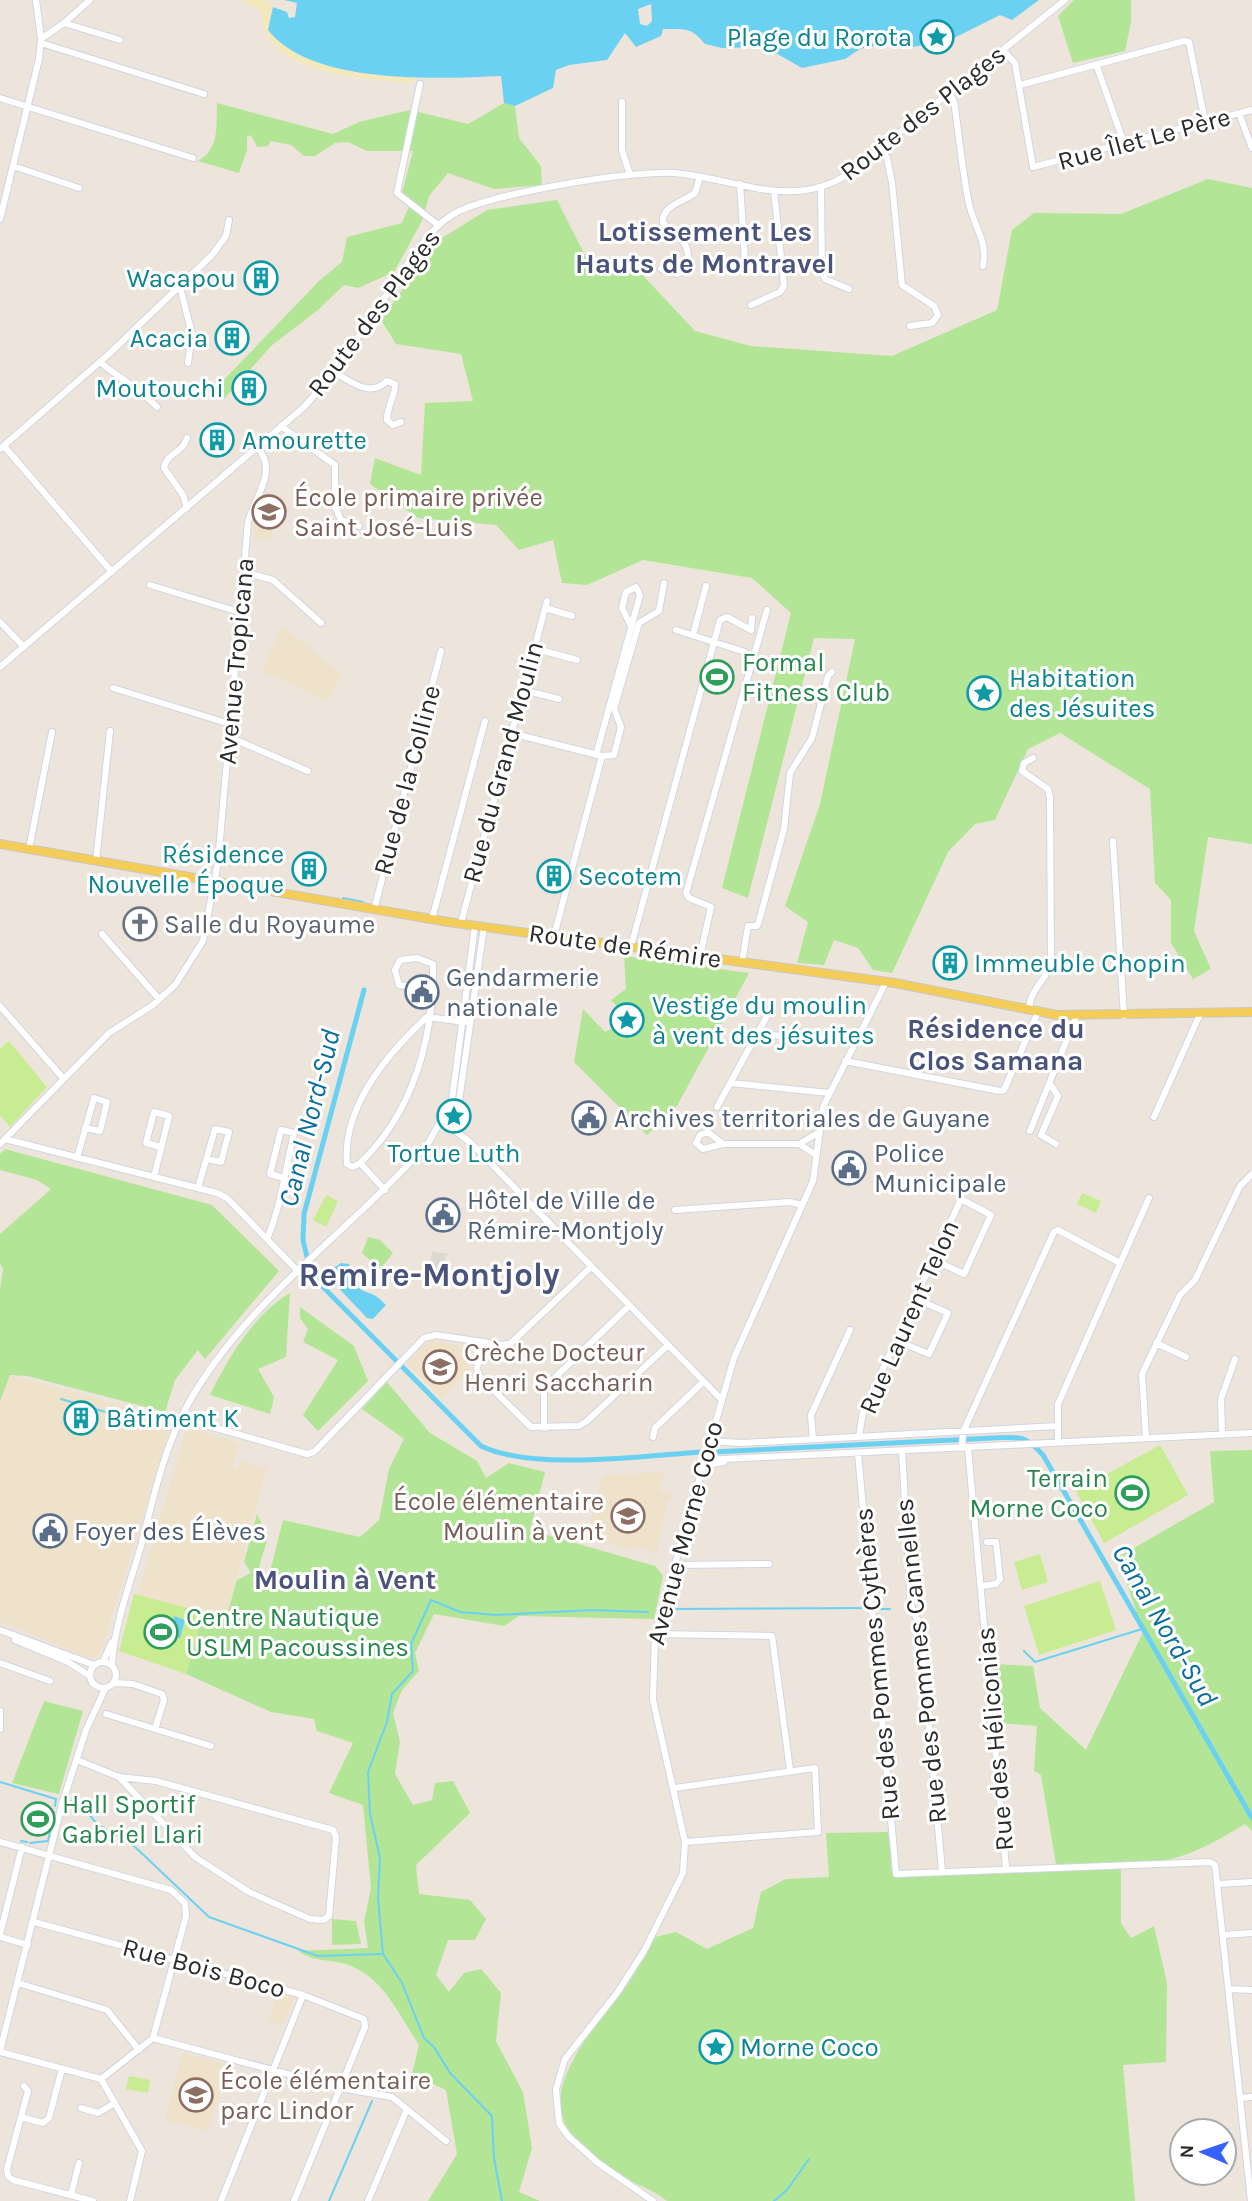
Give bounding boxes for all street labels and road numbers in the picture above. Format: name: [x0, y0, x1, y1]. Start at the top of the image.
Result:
street label: Route des Plages: [834, 39, 1012, 187]
street label: Rue Îlet Le Père: [1054, 101, 1234, 177]
street label: Route des Plages: [301, 223, 447, 403]
street label: Avenue Tropicana: [212, 556, 260, 766]
street label: Rue du Grand Moulin: [456, 638, 550, 886]
street label: Rue de la Colline: [367, 682, 447, 878]
street label: Route de Rémire: [527, 917, 723, 975]
street label: Rue Laurent Telon: [852, 1215, 966, 1419]
street label: Avenue Morne Coco: [640, 1418, 730, 1648]
street label: Rue des Pommes Cannelles: [889, 1497, 953, 1825]
street label: Rue des Pommes Cythères: [848, 1506, 906, 1822]
street label: Rue des Héliconias: [970, 1626, 1020, 1852]
street label: Rue Bois Boco: [119, 1931, 289, 2005]

